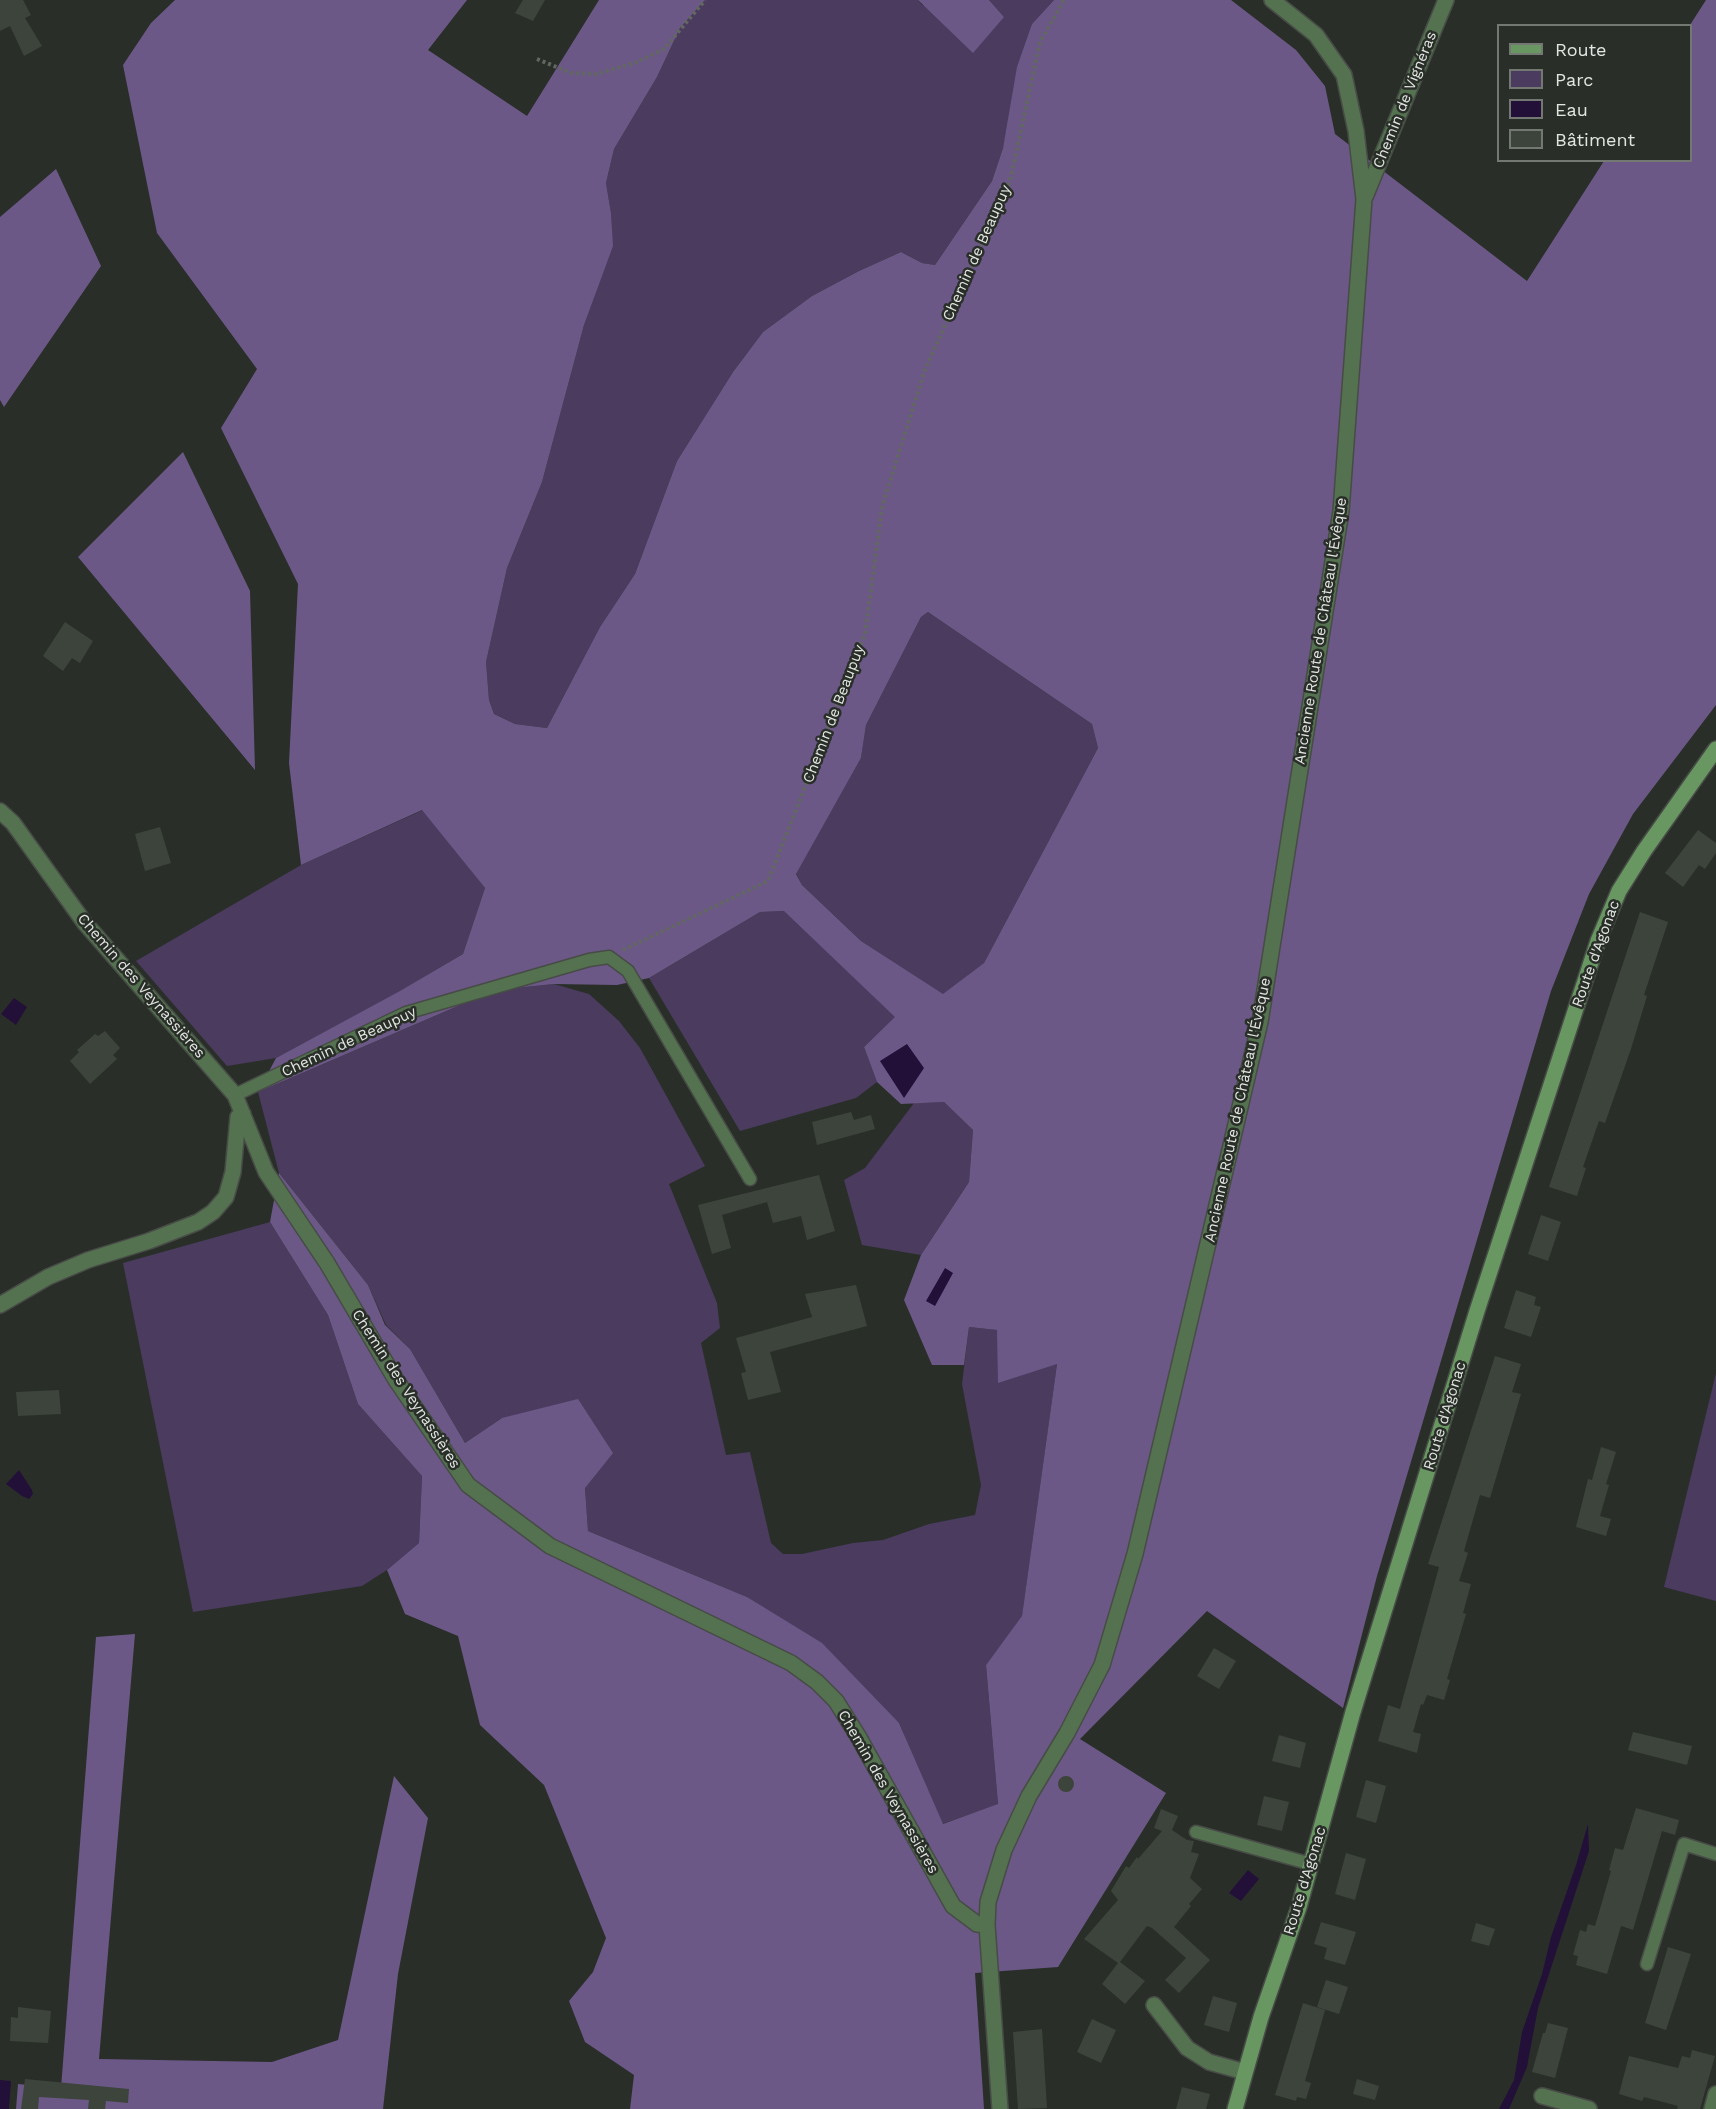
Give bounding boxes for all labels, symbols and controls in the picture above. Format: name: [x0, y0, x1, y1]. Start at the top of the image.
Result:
legend: [1497, 24, 1692, 162]
street label: Chemin de Vignéras: [1369, 29, 1441, 171]
text: Route: [1555, 39, 1607, 60]
text: Parc: [1555, 69, 1593, 90]
text: Eau: [1555, 99, 1588, 120]
text: Bâtiment: [1555, 129, 1635, 150]
street label: Chemin de Beaupuy: [939, 182, 1015, 324]
street label: Ancienne Route de Château l'Évêque: [1291, 496, 1351, 766]
street label: Chemin de Beaupuy: [799, 642, 869, 786]
street label: Route d'Agonac: [1568, 898, 1624, 1010]
street label: Chemin des Veynassières: [73, 910, 209, 1062]
street label: Ancienne Route de Château l'Évêque: [1201, 976, 1275, 1244]
street label: Chemin de Beaupuy: [279, 1003, 419, 1081]
street label: Chemin des Veynassières: [348, 1306, 464, 1472]
street label: Route d'Agonac: [1420, 1360, 1470, 1472]
street label: Chemin des Veynassières: [834, 1707, 942, 1877]
street label: Route d'Agonac: [1280, 1825, 1330, 1937]

